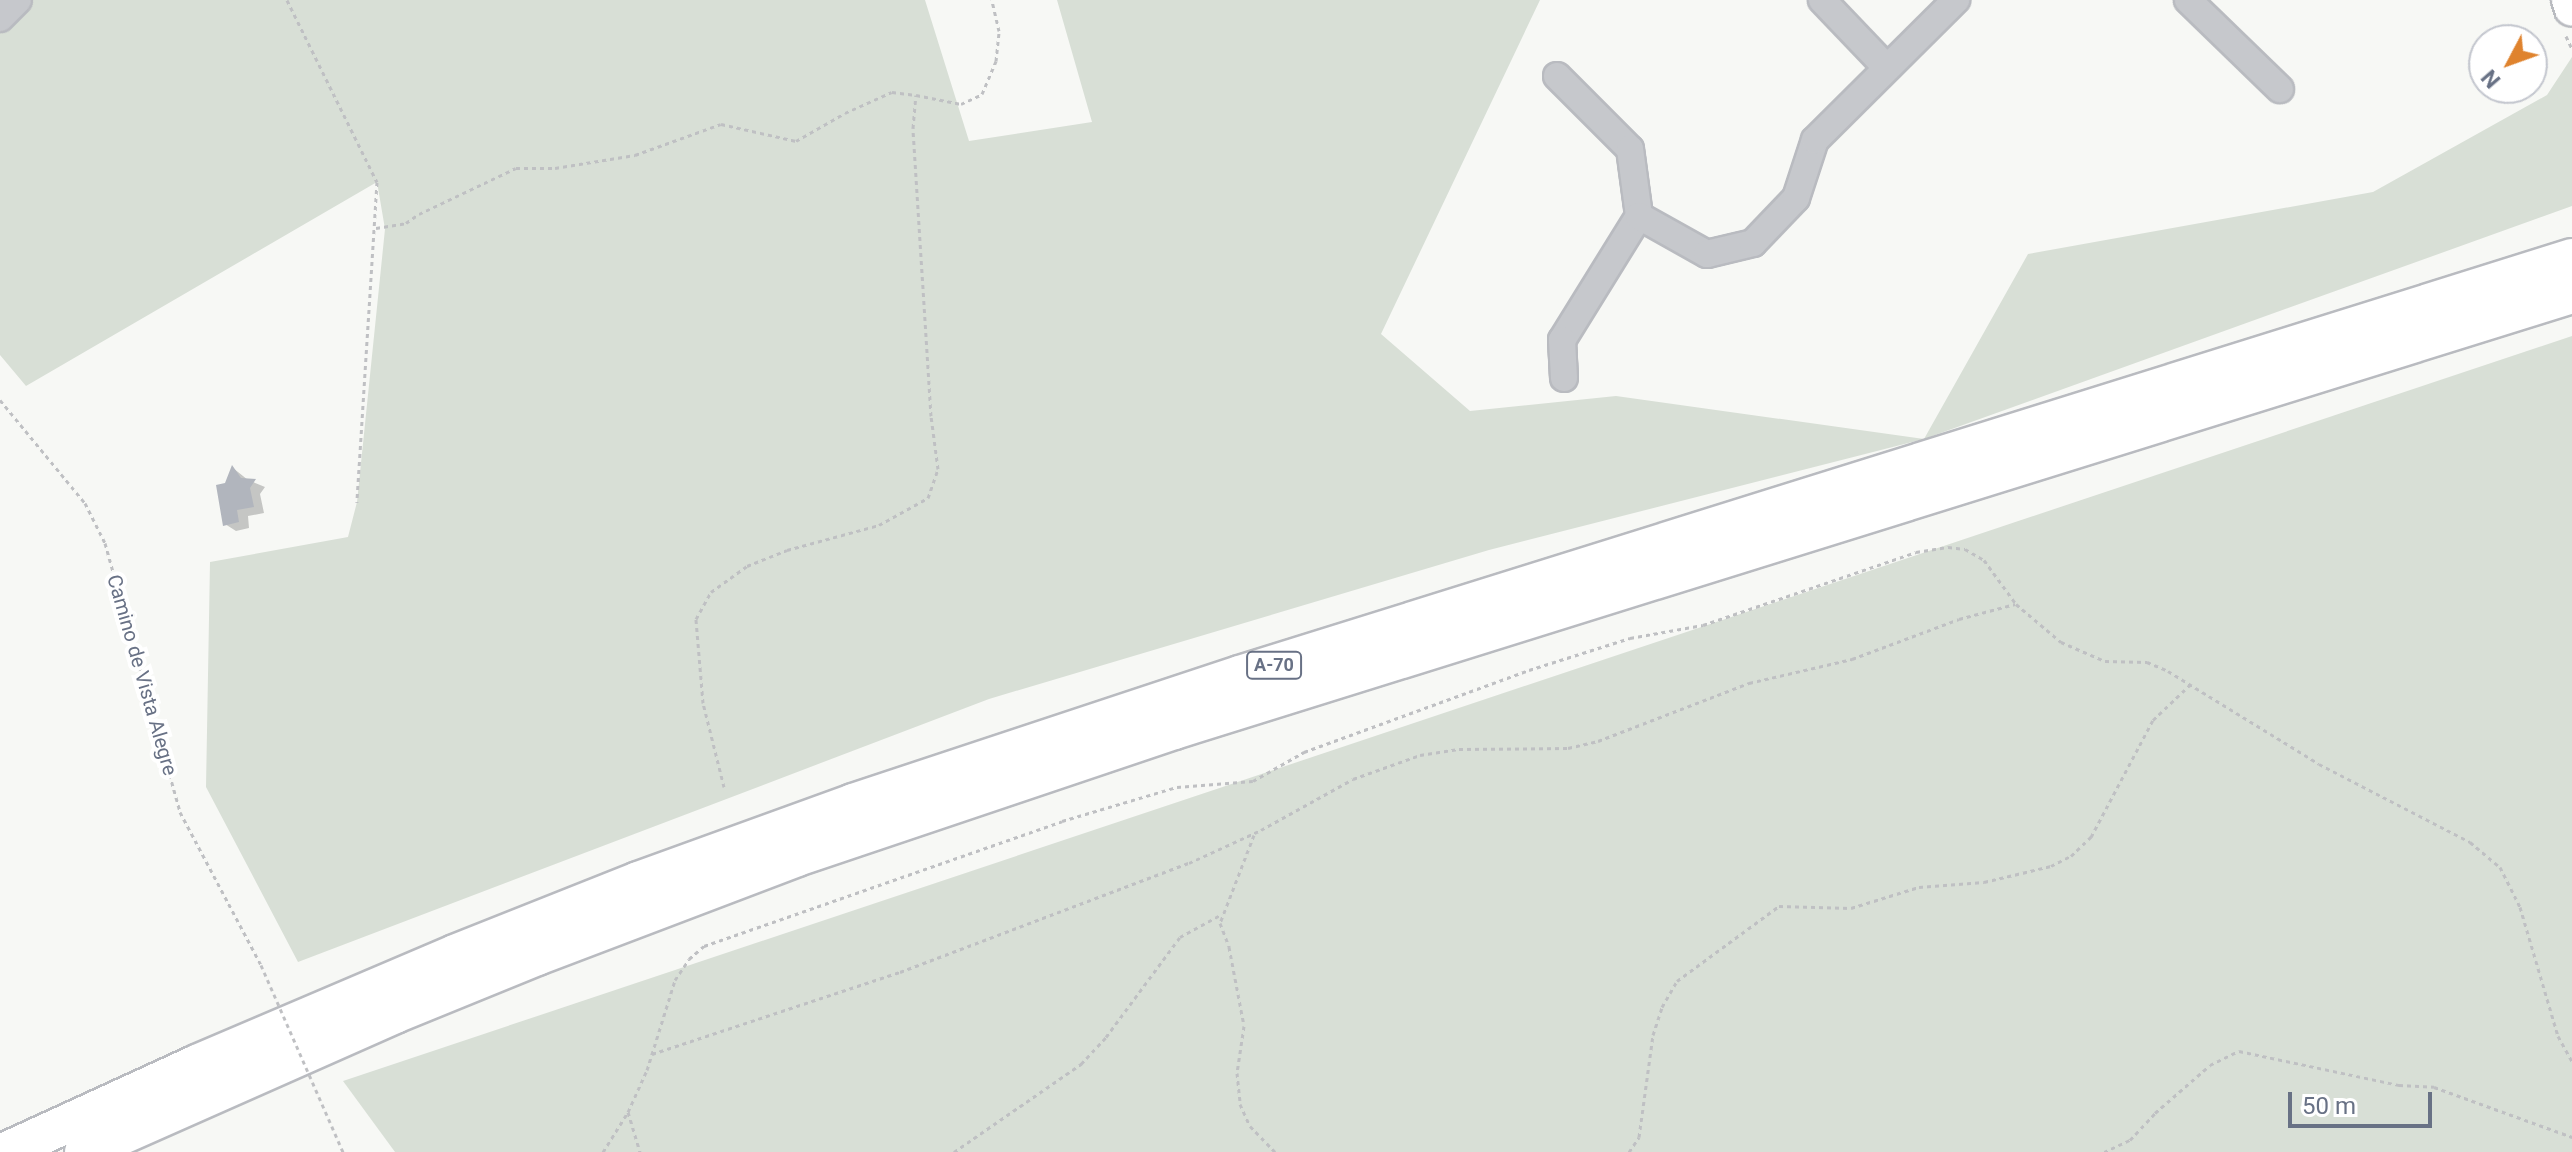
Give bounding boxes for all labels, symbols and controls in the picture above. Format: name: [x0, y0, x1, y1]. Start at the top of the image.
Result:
north arrow: [2468, 24, 2548, 104]
text: N: [2476, 65, 2506, 93]
street label: Camino de Vista Alegre: [102, 572, 182, 778]
road number: A-70: [1246, 651, 1302, 679]
scale bar: [2292, 1076, 2436, 1126]
text: 50 m: [2302, 1092, 2356, 1120]

